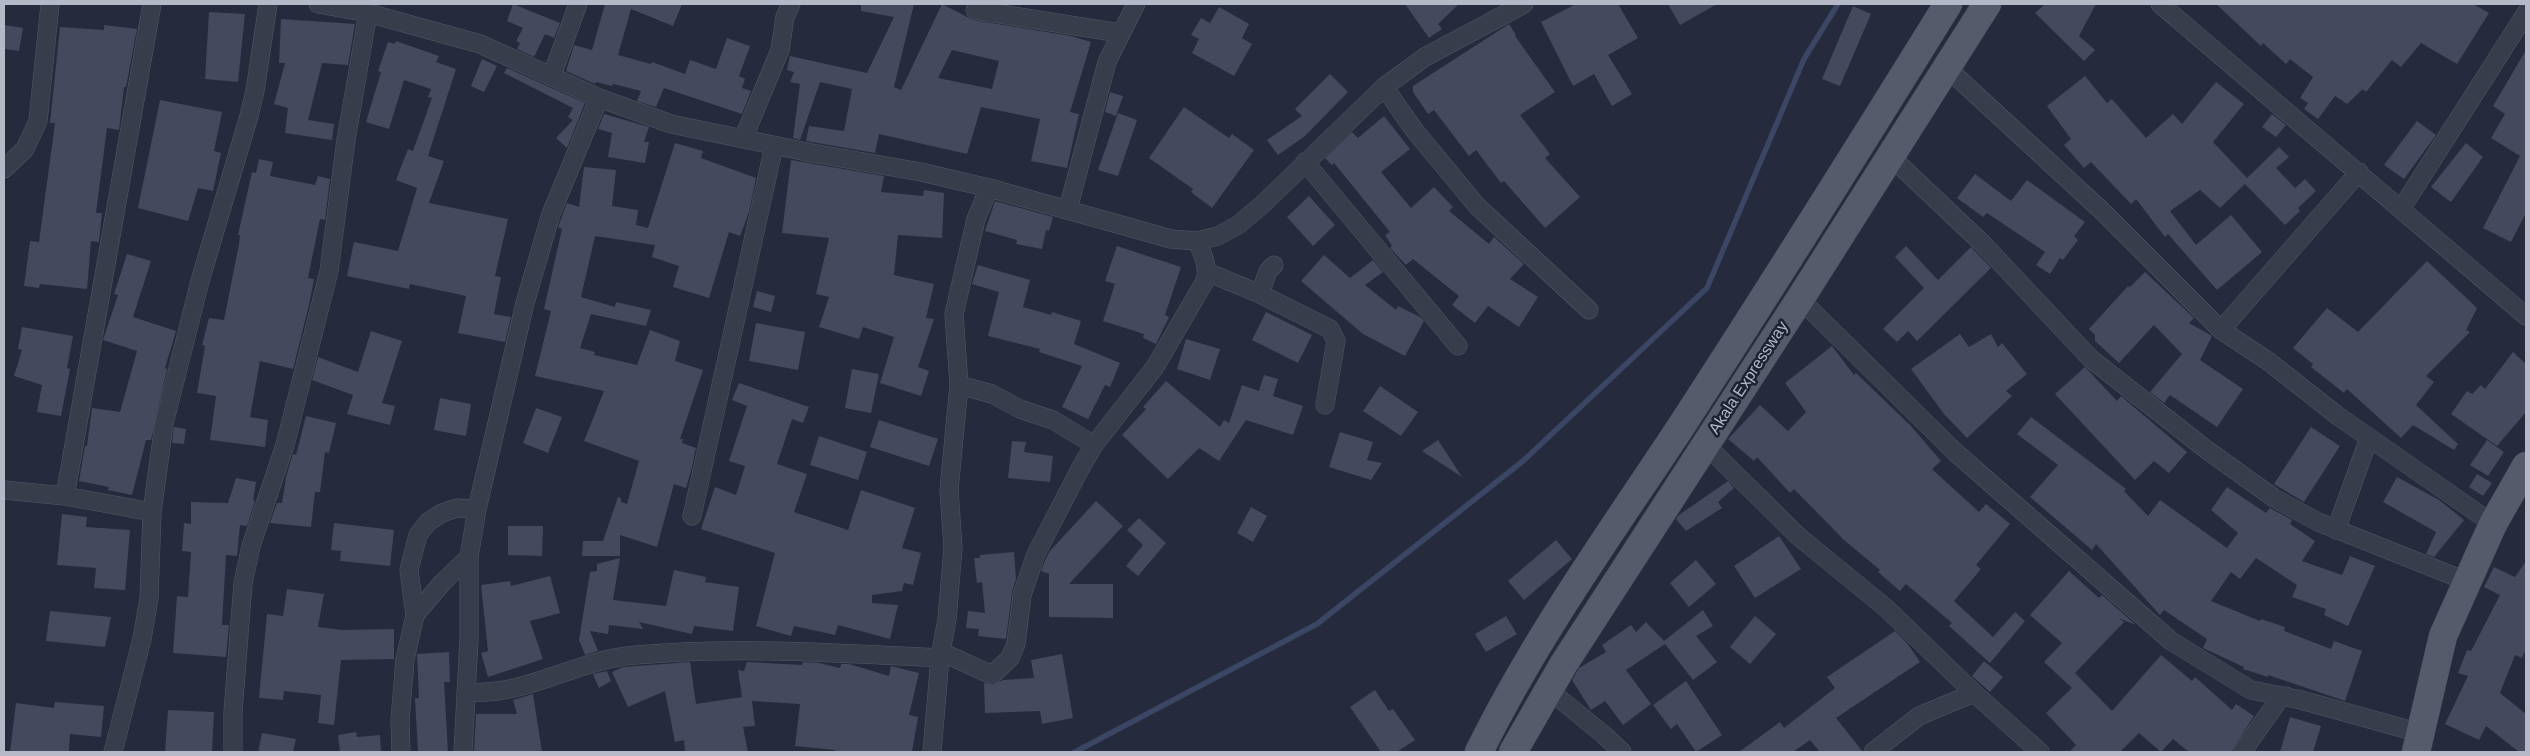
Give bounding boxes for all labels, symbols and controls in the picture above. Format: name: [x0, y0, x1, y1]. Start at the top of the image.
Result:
street label: Akala Expressway: [1705, 318, 1793, 438]

